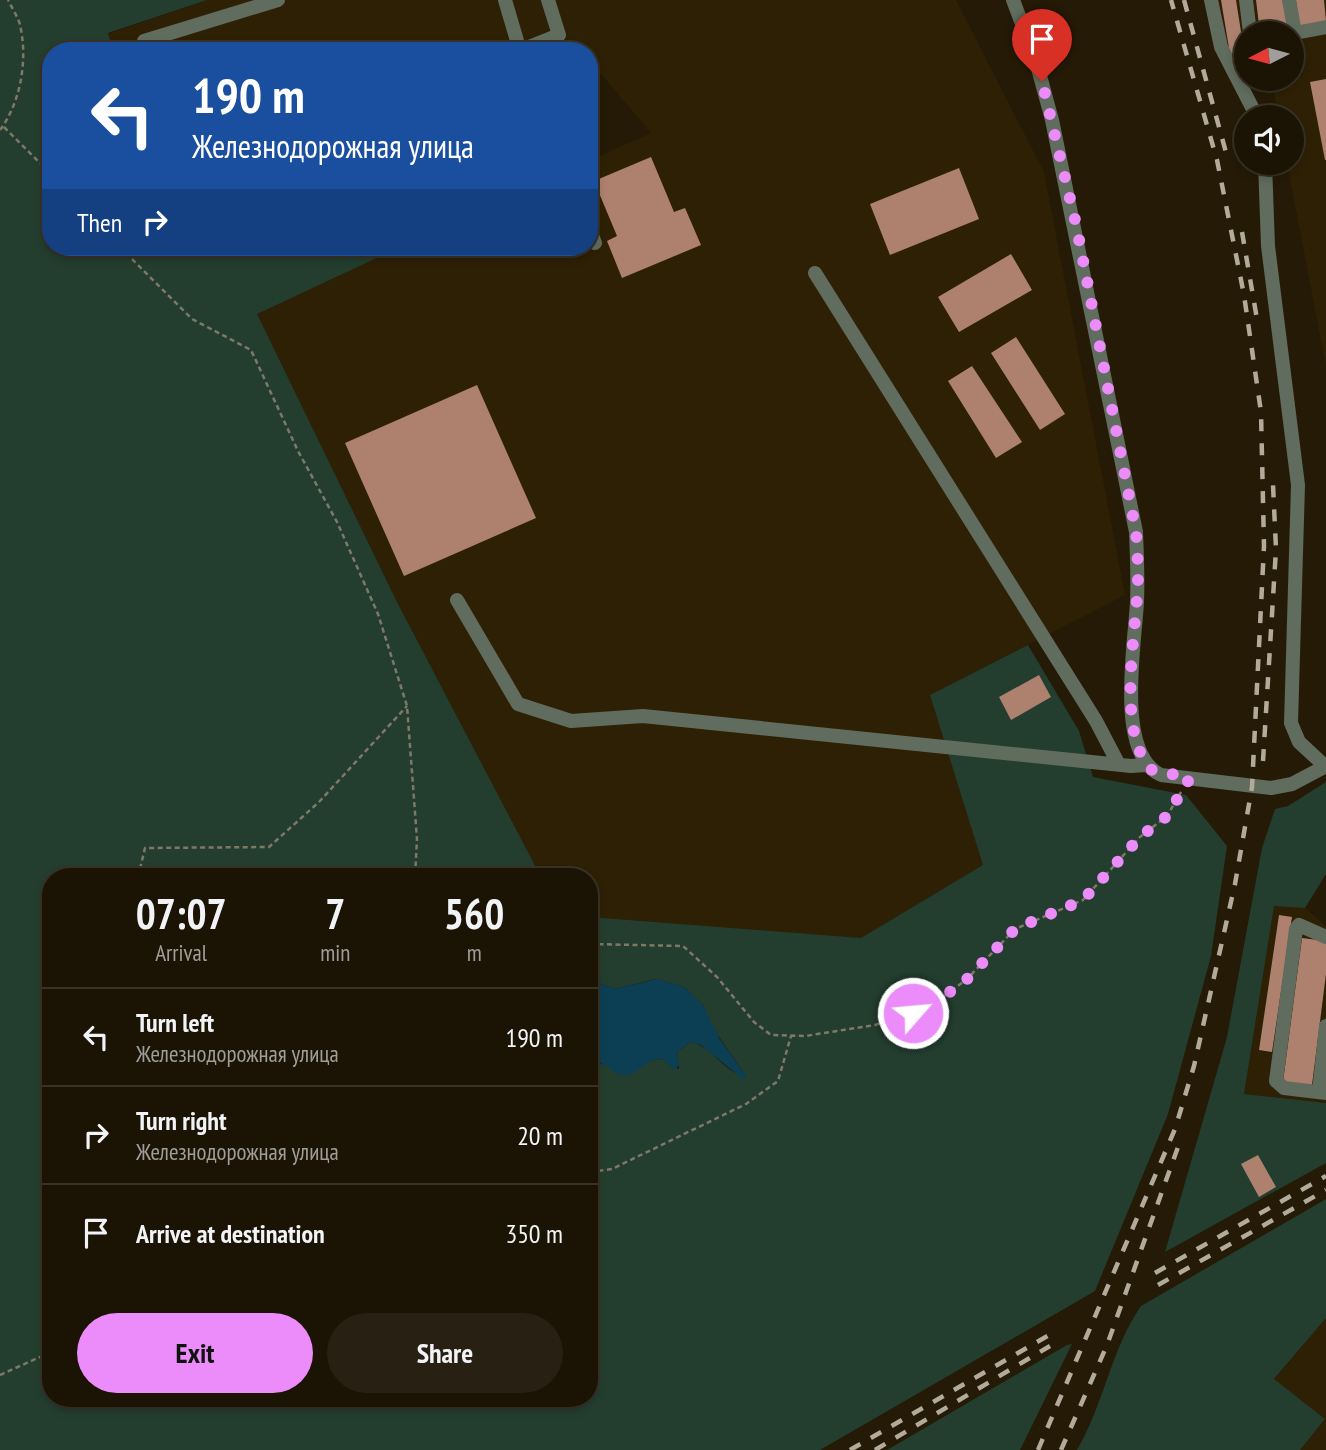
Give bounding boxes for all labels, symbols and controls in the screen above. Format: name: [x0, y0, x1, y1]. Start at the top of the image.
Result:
pin: [1012, 9, 1072, 81]
icon: arrive: [1023, 20, 1061, 58]
north arrow: [1234, 21, 1304, 91]
map controls: [1234, 21, 1304, 175]
text: 190 m: [192, 63, 305, 127]
icon: left: [77, 70, 168, 161]
button: sound: [1234, 105, 1304, 175]
text: Железнодорожная улица: [192, 125, 474, 167]
icon: right: [136, 203, 174, 241]
text: Then: [77, 206, 122, 239]
text: 07:07: [136, 886, 227, 941]
text: 7: [325, 886, 345, 941]
text: 560: [444, 886, 504, 941]
text: Arrival: [155, 938, 207, 967]
text: min: [320, 938, 350, 967]
text: m: [467, 938, 482, 967]
position arrow: [876, 976, 950, 1050]
text: Turn left: [136, 1006, 214, 1039]
icon: left: [77, 1018, 115, 1056]
text: 190 m: [505, 1021, 563, 1054]
text: Железнодорожная улица: [136, 1039, 339, 1068]
text: Turn right: [136, 1104, 227, 1137]
icon: right: [77, 1116, 115, 1154]
text: 20 m: [517, 1119, 563, 1152]
text: Железнодорожная улица: [136, 1137, 339, 1166]
icon: arrive: [77, 1214, 115, 1252]
text: Arrive at destination: [136, 1217, 325, 1250]
text: 350 m: [505, 1217, 563, 1250]
button: Exit: [77, 1313, 313, 1393]
button: Share: [327, 1313, 563, 1393]

